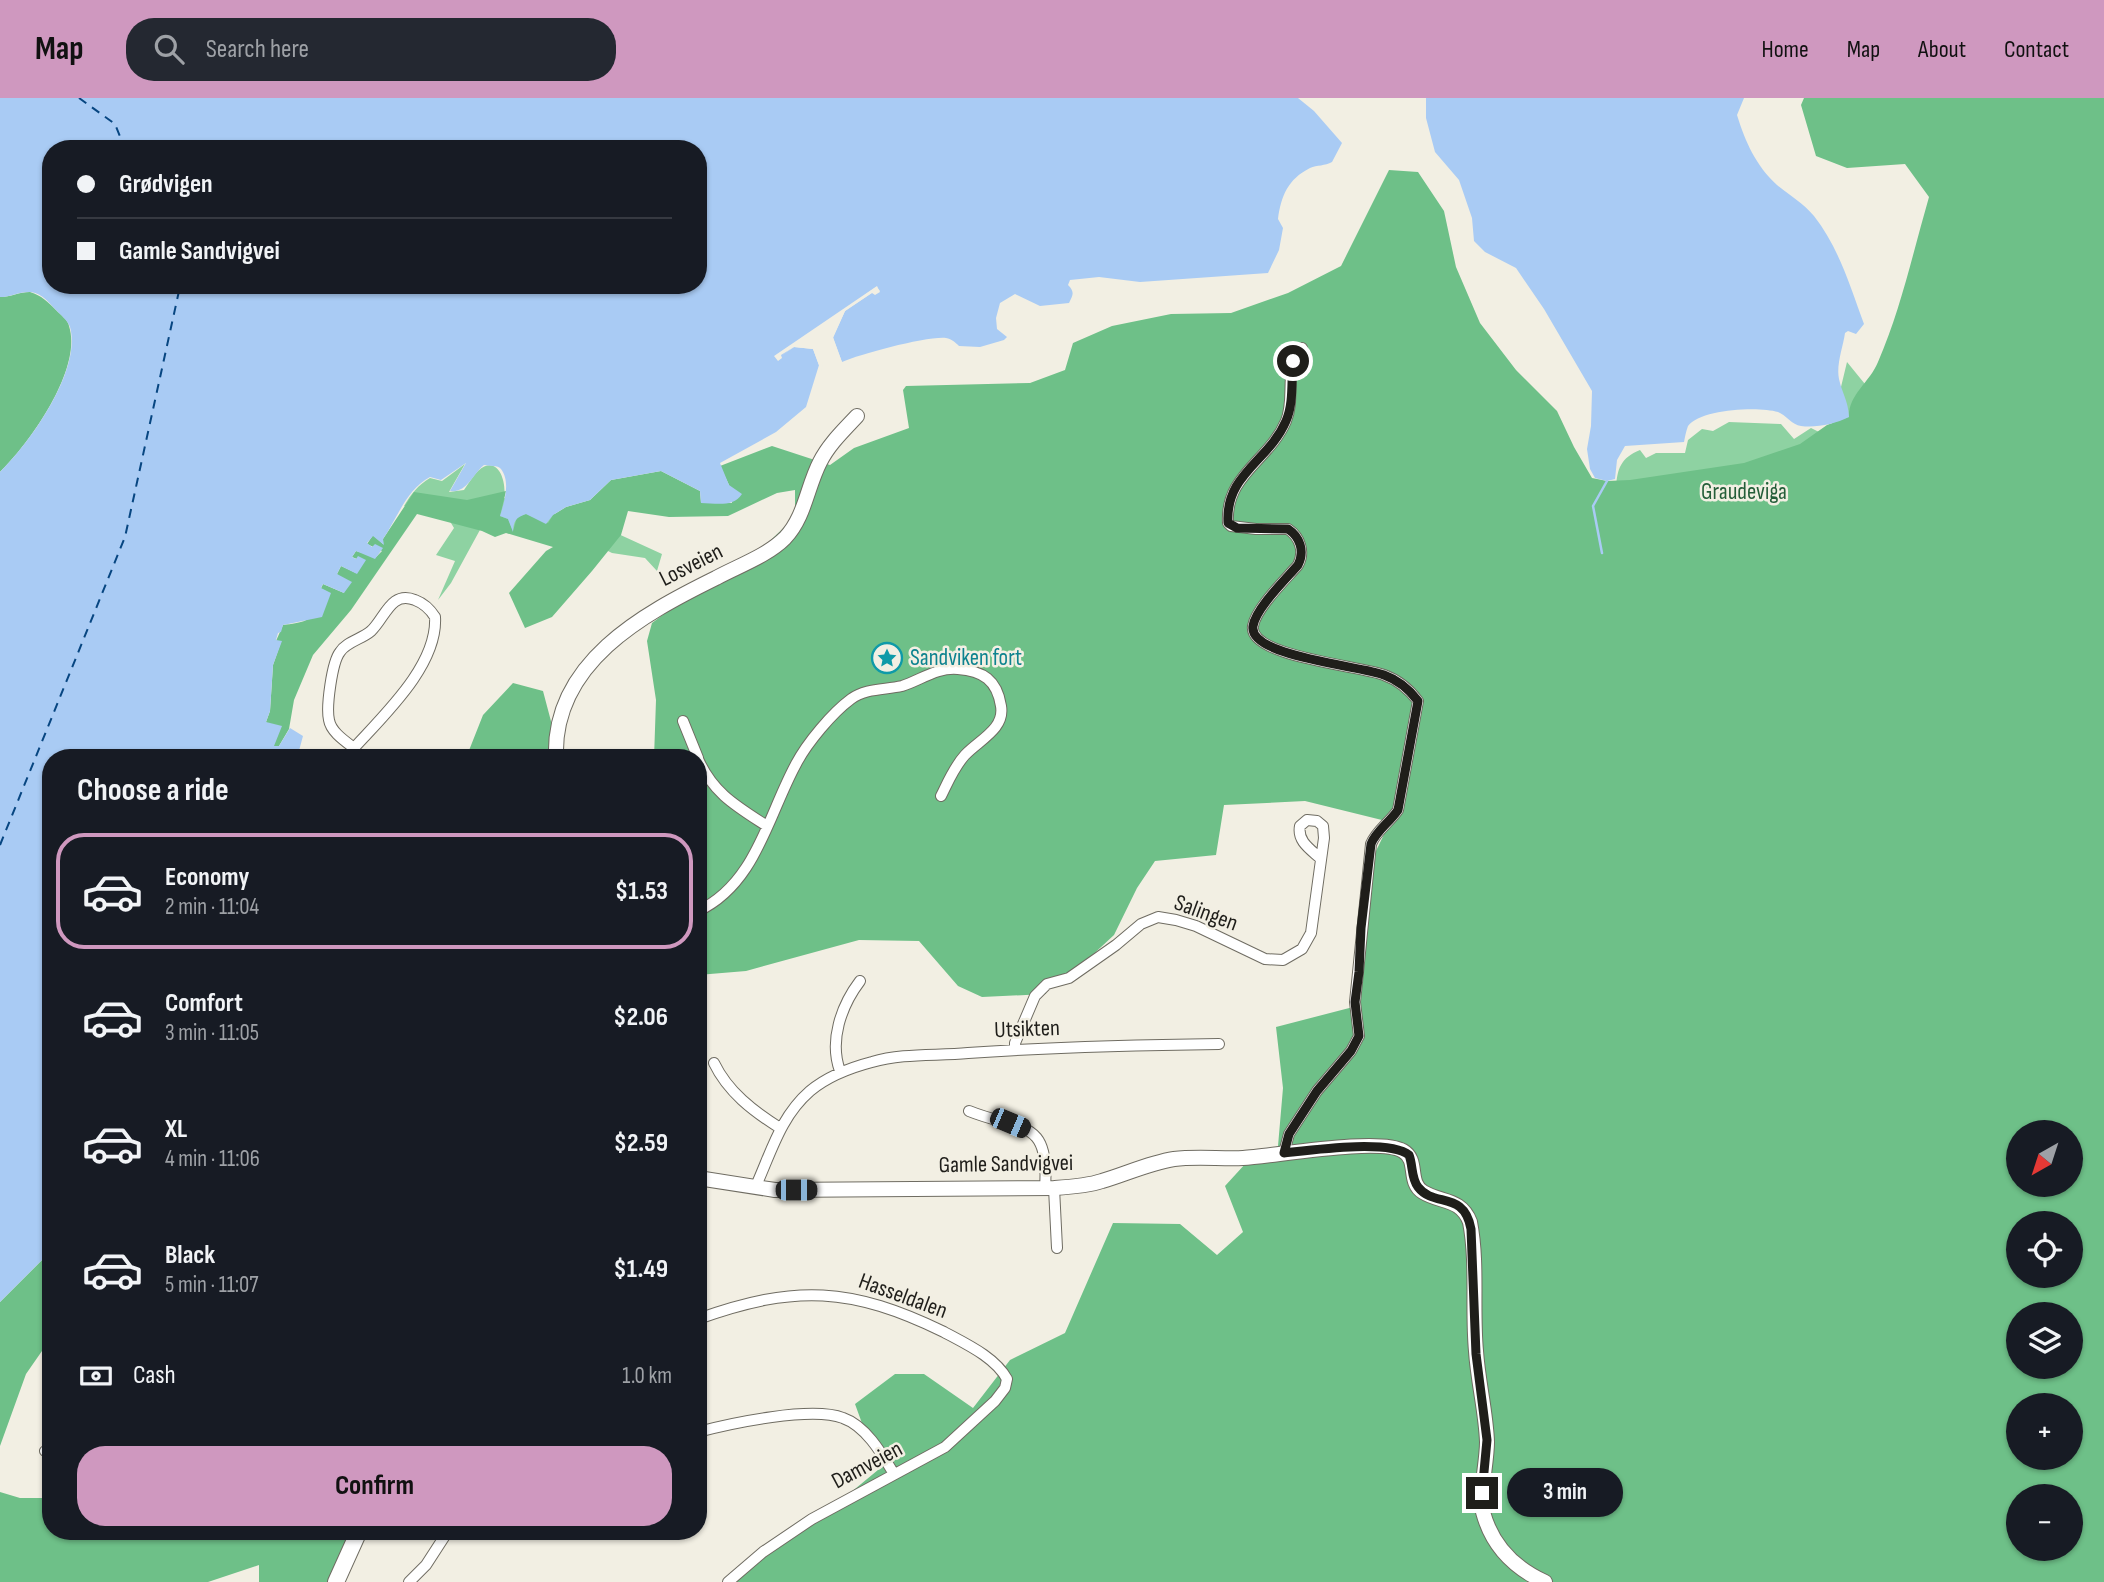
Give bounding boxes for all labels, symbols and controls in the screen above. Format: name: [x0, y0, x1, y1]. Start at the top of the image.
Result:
search box: [126, 18, 616, 81]
text: Map: [35, 29, 84, 69]
icon: search: [150, 30, 188, 68]
text: Search here: [206, 34, 309, 65]
text: Home: [1761, 35, 1809, 64]
text: Map: [1847, 35, 1880, 64]
text: About: [1918, 35, 1966, 64]
text: Contact: [2004, 35, 2069, 64]
text: Grødvigen: [119, 169, 213, 200]
text: Gamle Sandvigvei: [119, 236, 280, 267]
route start: [1277, 345, 1309, 377]
park label: Graudeviga: [1701, 478, 1787, 506]
street label: Losveien: [655, 537, 727, 593]
place icon: Sandviken fort: [870, 641, 904, 675]
place label: Sandviken fort: [910, 644, 1022, 672]
text: Choose a ride: [77, 771, 229, 810]
icon: car: [81, 860, 144, 923]
text: Economy: [165, 862, 249, 893]
text: $1.53: [615, 876, 668, 907]
street label: Salingen: [1170, 889, 1242, 937]
text: 2 min · 11:04: [165, 893, 259, 921]
icon: car: [81, 986, 144, 1049]
text: Comfort: [165, 988, 243, 1019]
text: $2.06: [613, 1002, 668, 1033]
street label: Utsikten: [994, 1014, 1060, 1044]
text: 3 min · 11:05: [165, 1019, 259, 1047]
car: [987, 1105, 1034, 1141]
icon: car: [81, 1112, 144, 1175]
text: XL: [165, 1114, 187, 1145]
north arrow: [2006, 1120, 2082, 1197]
map controls: [2006, 1120, 2083, 1561]
text: $2.59: [614, 1128, 668, 1159]
text: 4 min · 11:06: [165, 1145, 260, 1173]
street label: Gamle Sandvigvei: [939, 1149, 1073, 1179]
car: [776, 1180, 818, 1201]
button: locate: [2006, 1211, 2083, 1288]
icon: car: [81, 1238, 144, 1301]
text: Black: [165, 1240, 215, 1271]
text: $1.49: [613, 1254, 668, 1285]
street label: Hasseldalen: [855, 1267, 951, 1325]
text: 5 min · 11:07: [165, 1271, 259, 1299]
button: layers: [2006, 1302, 2083, 1379]
icon: cash: [77, 1357, 115, 1395]
text: Cash: [133, 1360, 176, 1391]
text: 1.0 km: [622, 1362, 672, 1390]
button: +: [2006, 1393, 2083, 1470]
street label: Damveien: [827, 1435, 907, 1495]
button: Confirm: [77, 1446, 672, 1526]
callout: 3 min: [1506, 1468, 1622, 1518]
route end: [1466, 1477, 1498, 1509]
text: 3 min: [1543, 1478, 1587, 1506]
button: −: [2006, 1484, 2083, 1561]

